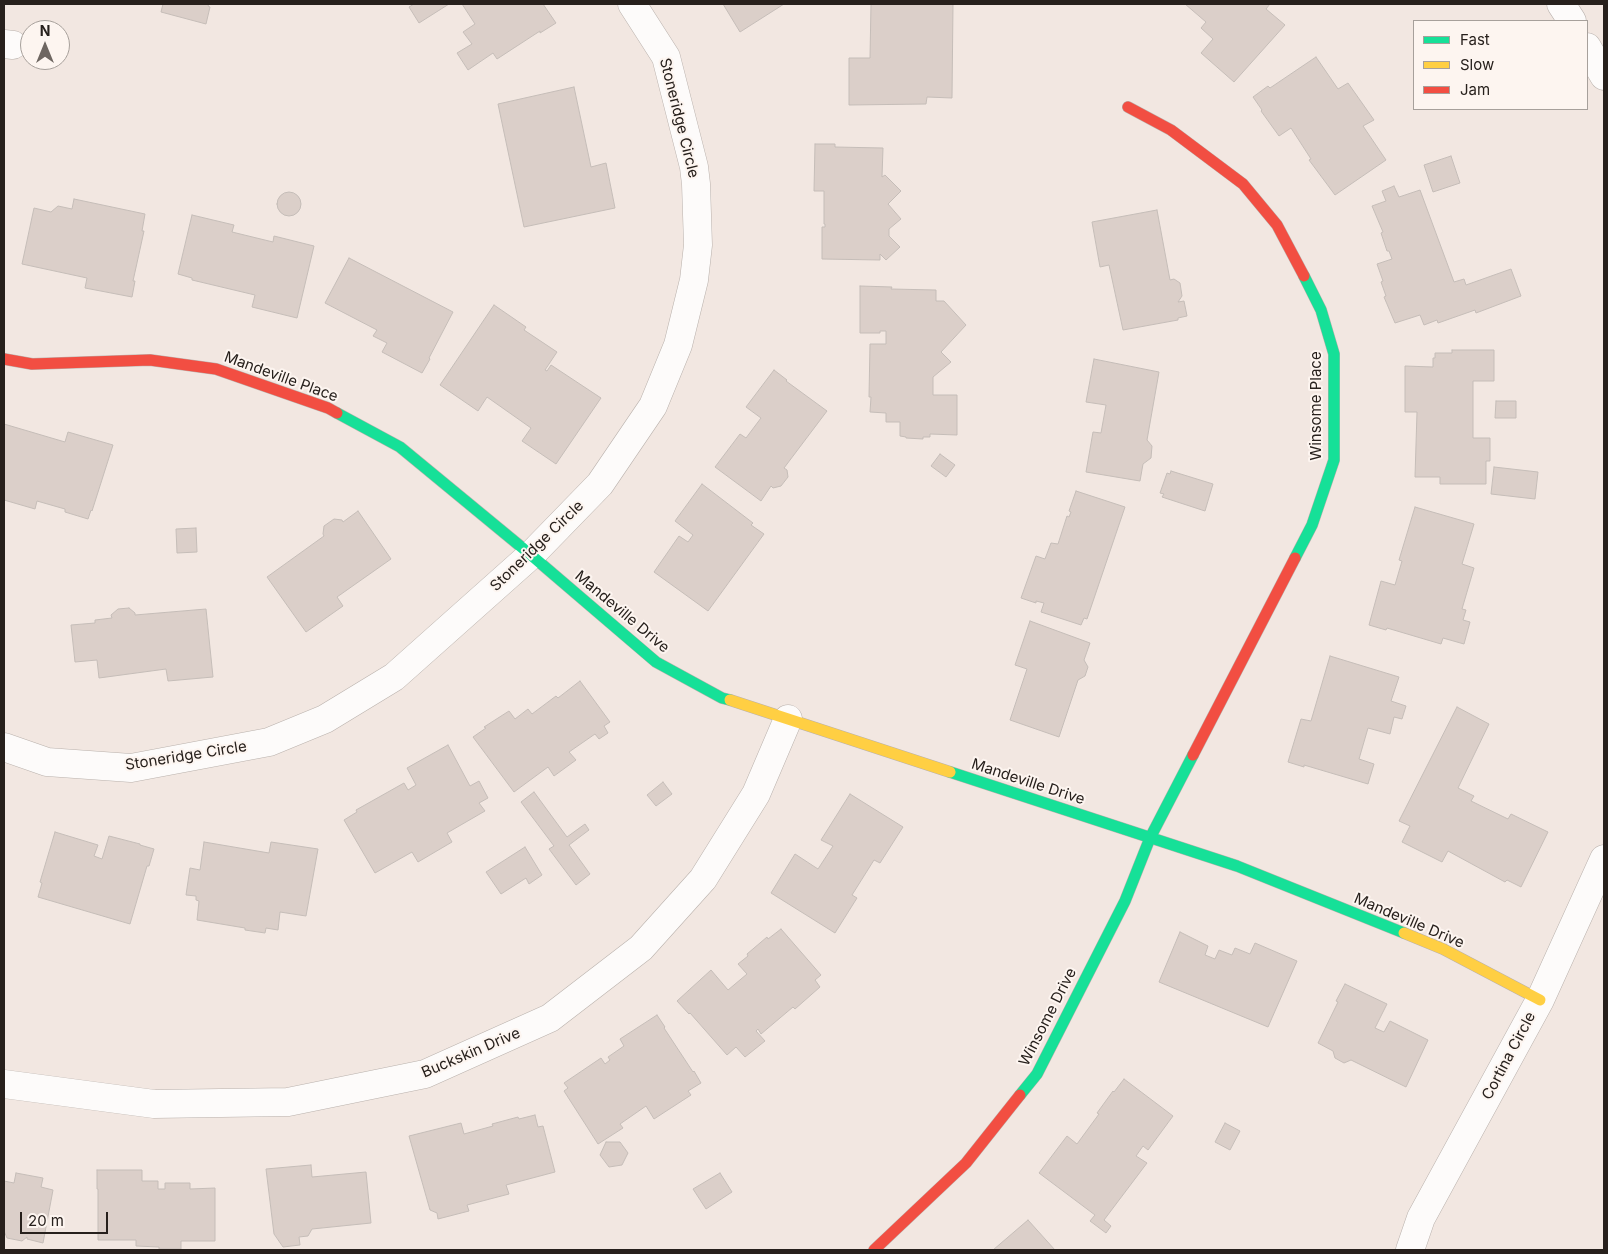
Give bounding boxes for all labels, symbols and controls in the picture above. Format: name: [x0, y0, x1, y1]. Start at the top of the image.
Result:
north arrow: [20, 20, 70, 70]
legend: [1413, 20, 1588, 110]
text: N: [40, 22, 50, 39]
text: Fast: [1460, 30, 1490, 49]
text: Slow: [1460, 55, 1494, 74]
street label: Stoneridge Circle: [655, 56, 703, 180]
text: Jam: [1460, 80, 1490, 99]
street label: Mandeville Place: [222, 348, 340, 406]
street label: Winsome Place: [1307, 351, 1325, 461]
street label: Stoneridge Circle: [487, 497, 587, 595]
street label: Mandeville Drive: [571, 567, 673, 657]
street label: Stoneridge Circle: [124, 738, 248, 774]
street label: Mandeville Drive: [969, 755, 1087, 809]
street label: Mandeville Drive: [1351, 890, 1467, 952]
street label: Winsome Drive: [1016, 965, 1080, 1069]
street label: Cortina Circle: [1478, 1009, 1540, 1103]
street label: Buckskin Drive: [419, 1024, 523, 1082]
scale bar: [22, 1202, 110, 1234]
text: 20 m: [28, 1211, 64, 1230]

